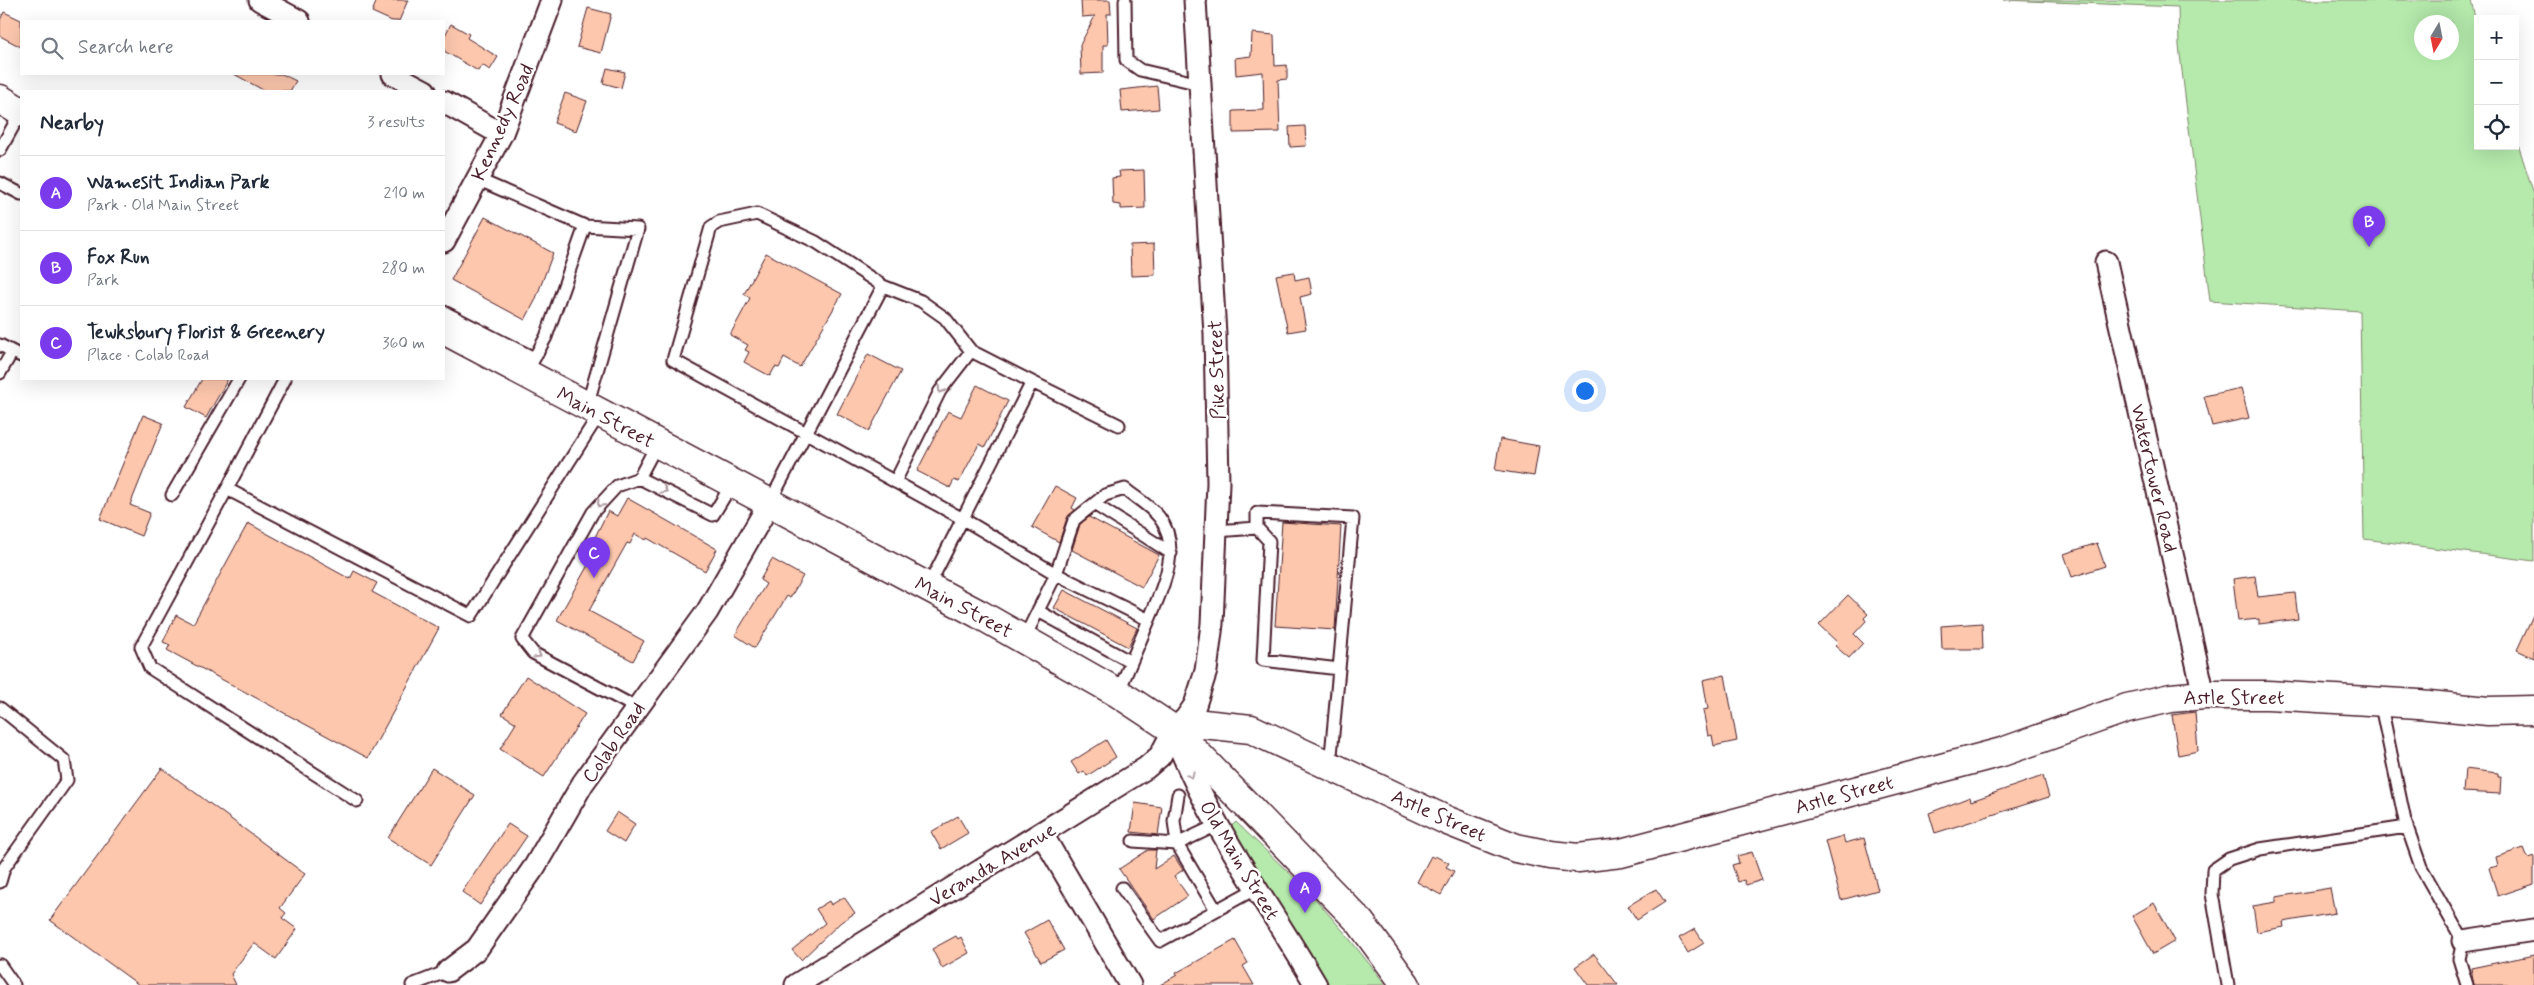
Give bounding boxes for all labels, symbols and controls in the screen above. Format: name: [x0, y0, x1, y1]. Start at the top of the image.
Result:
north arrow: [2414, 15, 2459, 60]
map controls: [2474, 15, 2519, 150]
button: +: [2474, 15, 2519, 60]
search box: [20, 20, 445, 75]
icon: search: [38, 34, 66, 62]
text: Search here: [78, 35, 174, 60]
street label: Kennedy Road: [466, 60, 541, 185]
button: −: [2474, 60, 2519, 105]
button: locate: [2474, 105, 2519, 150]
text: Nearby: [40, 109, 104, 137]
text: 3 results: [367, 112, 425, 133]
text: Wamesit Indian Park: [87, 170, 269, 195]
text: A: [51, 183, 61, 204]
text: 210 m: [384, 183, 425, 204]
text: Park · Old Main Street: [87, 195, 239, 216]
pin: B: [2353, 206, 2385, 247]
text: Fox Run: [87, 245, 150, 270]
text: B: [51, 258, 61, 279]
text: 280 m: [382, 258, 425, 279]
text: Park: [87, 270, 119, 291]
text: Tewksbury Florist & Greenery: [87, 320, 325, 345]
street label: Pike Street: [1202, 320, 1233, 420]
text: C: [50, 333, 62, 354]
text: 360 m: [382, 333, 425, 354]
text: Place · Colab Road: [87, 345, 209, 366]
your location: [1572, 378, 1598, 404]
street label: Main Street: [552, 381, 659, 455]
one-way arrow: [938, 385, 948, 394]
street label: Watertower Road: [2123, 402, 2184, 555]
one-way arrow: [659, 484, 668, 494]
one-way arrow: [597, 498, 606, 507]
pin: C: [578, 537, 610, 578]
street label: Main Street: [910, 571, 1017, 645]
one-way arrow: [533, 649, 542, 659]
street label: Astle Street: [2184, 685, 2284, 712]
street label: Colab Road: [576, 697, 652, 789]
street label: Astle Street: [1792, 769, 1897, 822]
one-way arrow: [1185, 770, 1196, 779]
street label: Astle Street: [1387, 784, 1490, 849]
street label: Old Main Street: [1192, 796, 1285, 926]
street label: Veranda Avenue: [924, 817, 1062, 914]
pin: A: [1289, 872, 1321, 913]

